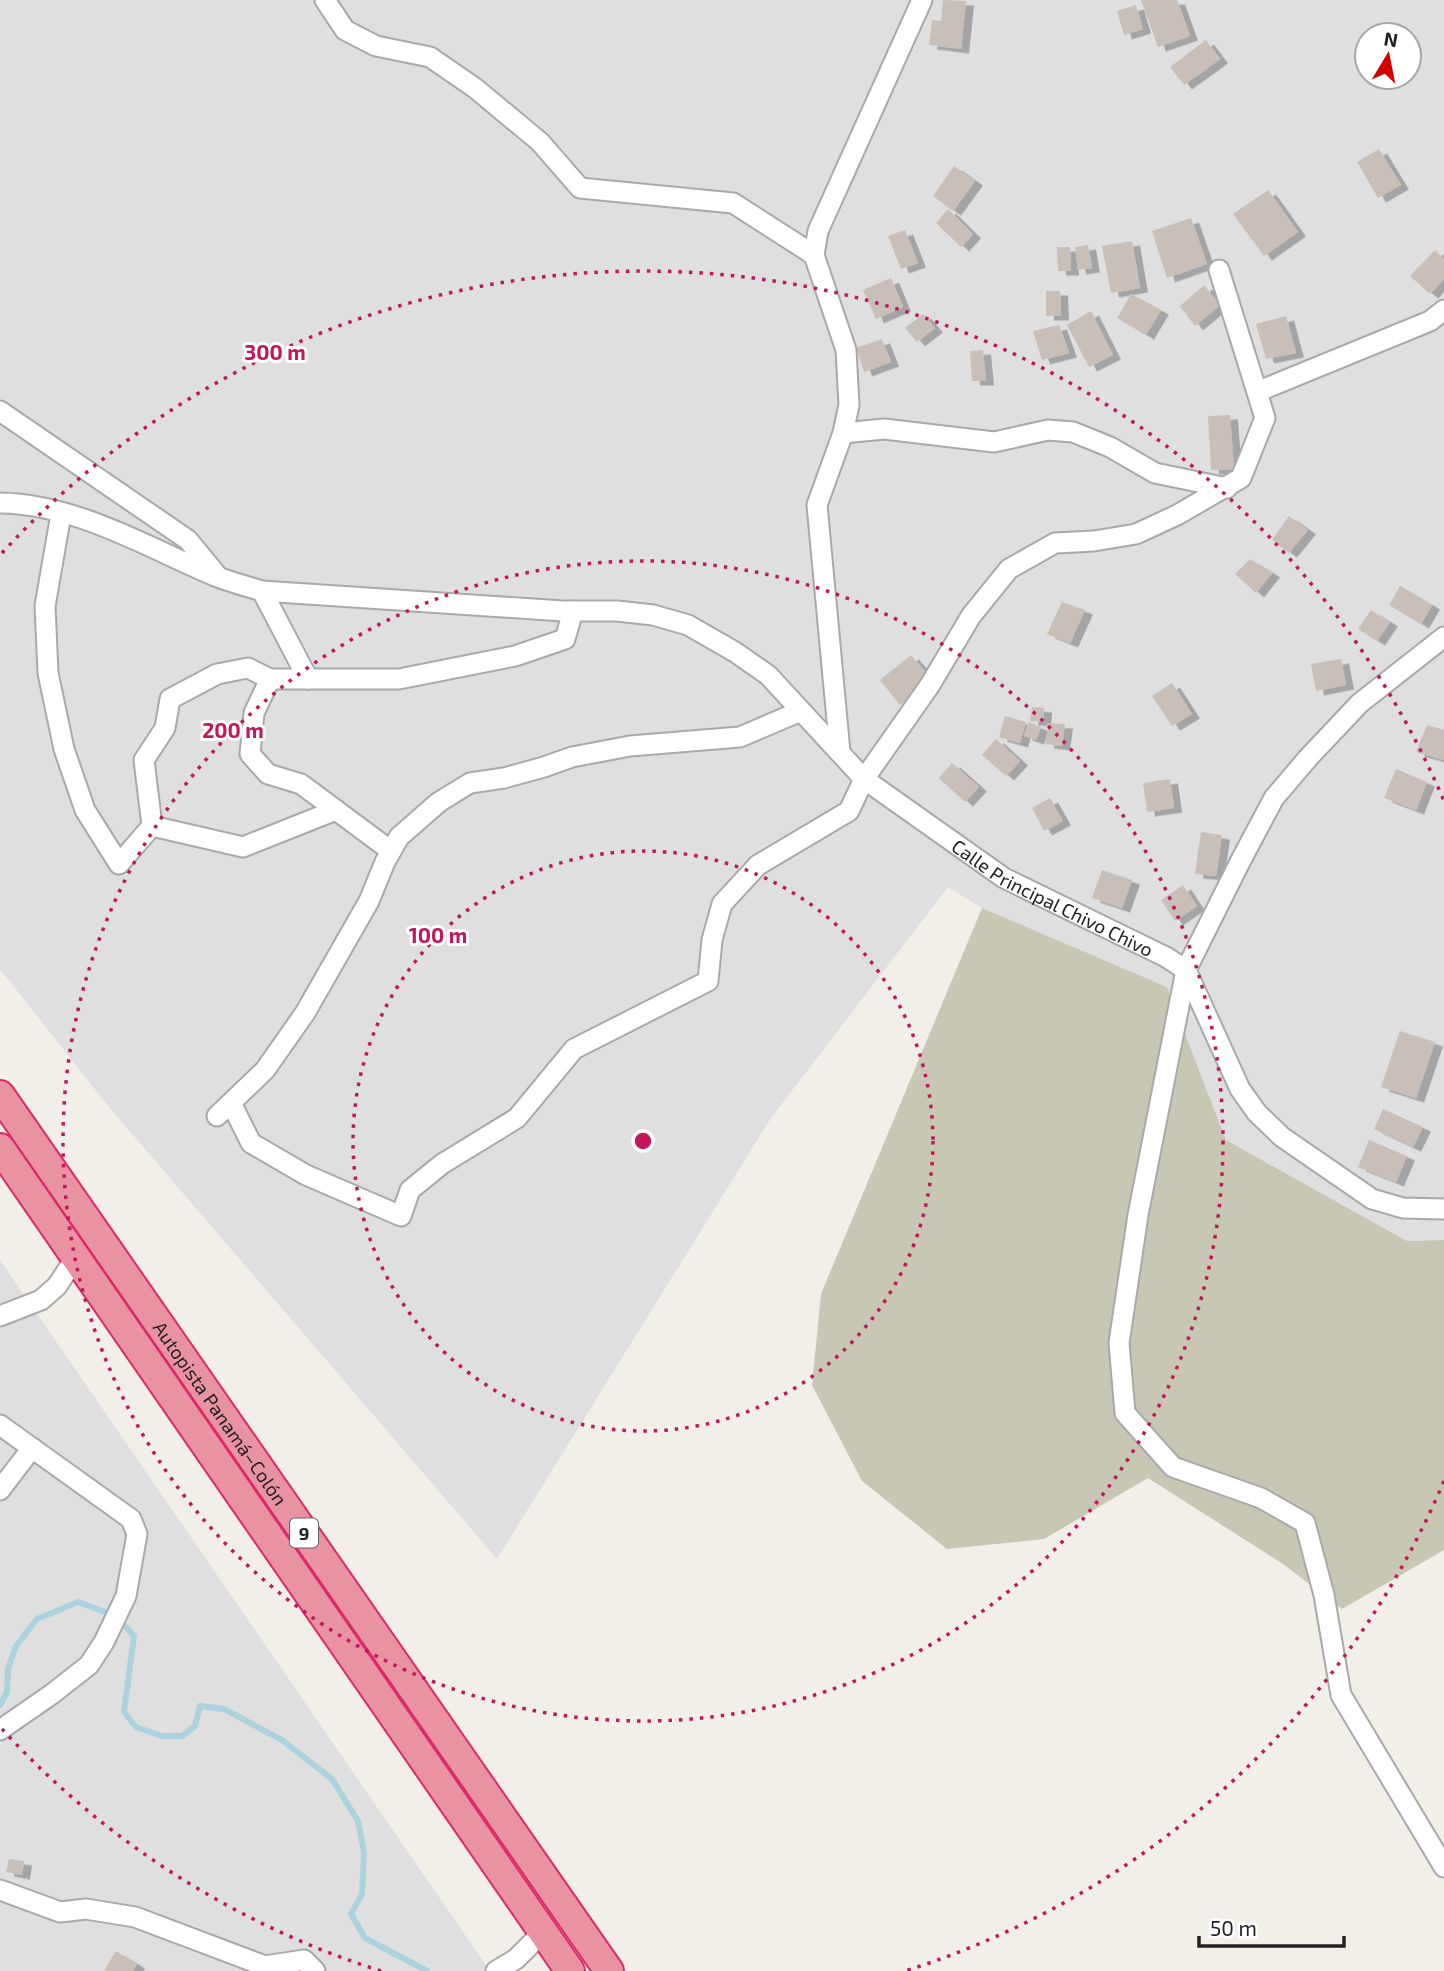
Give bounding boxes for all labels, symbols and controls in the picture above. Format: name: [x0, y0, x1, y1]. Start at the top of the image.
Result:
north arrow: [1353, 21, 1423, 91]
text: N: [1382, 26, 1400, 51]
text: 300 m: [244, 339, 306, 364]
text: 200 m: [202, 717, 264, 742]
street label: Calle Principal Chivo Chivo: [948, 834, 1157, 961]
text: 100 m: [409, 922, 467, 947]
centre of rings: [631, 1129, 655, 1153]
street label: Autopista Panamá–Colón: [149, 1316, 293, 1509]
road number: 9: [290, 1518, 318, 1548]
scale bar: [1199, 1904, 1344, 1948]
text: 50 m: [1210, 1915, 1257, 1940]

